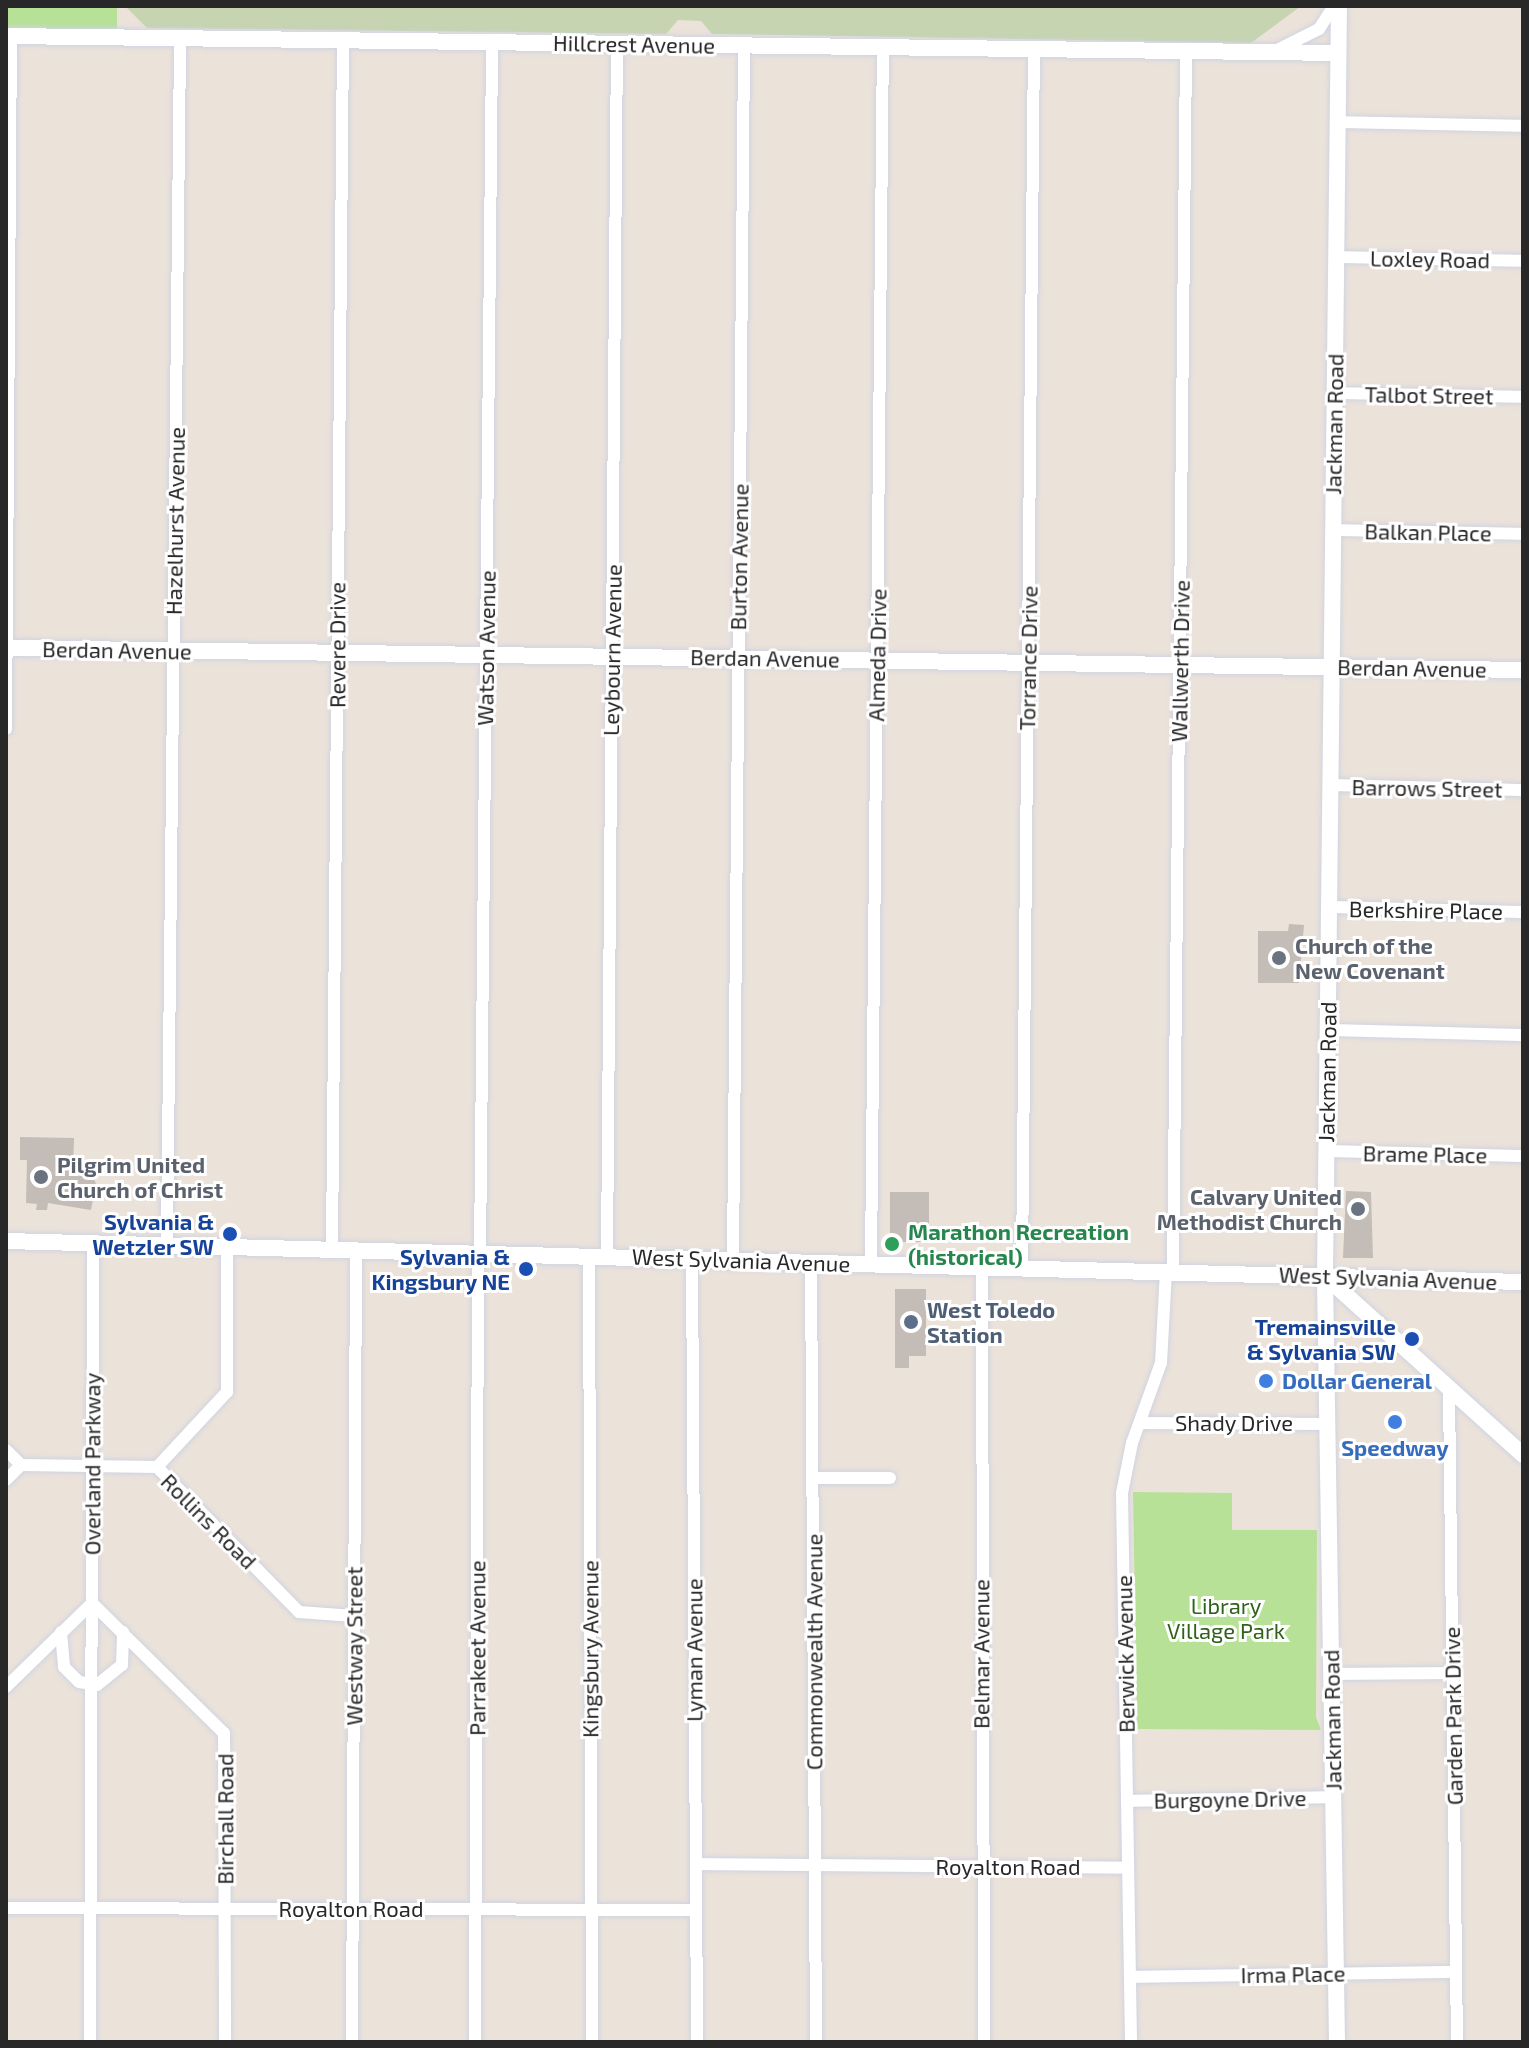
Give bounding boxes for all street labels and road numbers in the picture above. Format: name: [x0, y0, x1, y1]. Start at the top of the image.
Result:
street label: Hillcrest Avenue: [553, 29, 715, 59]
street label: Loxley Road: [1369, 245, 1491, 273]
street label: Jackman Road: [1320, 353, 1348, 495]
street label: Talbot Street: [1364, 381, 1494, 409]
street label: Hazelhurst Avenue: [160, 426, 190, 616]
street label: Burton Avenue: [725, 483, 753, 631]
street label: Balkan Place: [1364, 518, 1492, 546]
street label: Leybourn Avenue: [597, 564, 627, 736]
street label: Watson Avenue: [471, 570, 501, 726]
street label: Wallwerth Drive: [1165, 580, 1195, 742]
street label: Revere Drive: [324, 582, 350, 708]
street label: Torrance Drive: [1014, 585, 1042, 731]
street label: Almeda Drive: [863, 588, 891, 722]
street label: Berdan Avenue: [42, 635, 192, 665]
street label: Berdan Avenue: [690, 643, 840, 673]
street label: Berdan Avenue: [1337, 653, 1487, 683]
street label: Barrows Street: [1351, 773, 1503, 803]
street label: Berkshire Place: [1349, 895, 1503, 925]
street label: Jackman Road: [1313, 1001, 1341, 1143]
street label: Brame Place: [1363, 1140, 1487, 1168]
street label: West Sylvania Avenue: [631, 1243, 851, 1277]
street label: West Sylvania Avenue: [1278, 1261, 1498, 1295]
street label: Overland Parkway: [79, 1373, 105, 1555]
street label: Shady Drive: [1175, 1410, 1293, 1436]
street label: Rollins Road: [156, 1468, 262, 1574]
street label: Commonwealth Avenue: [801, 1534, 827, 1770]
street label: Parrakeet Avenue: [464, 1560, 490, 1736]
street label: Kingsbury Avenue: [577, 1560, 603, 1738]
street label: Westway Street: [341, 1566, 367, 1726]
street label: Berwick Avenue: [1110, 1575, 1140, 1733]
street label: Lyman Avenue: [681, 1578, 707, 1722]
street label: Belmar Avenue: [968, 1579, 994, 1729]
street label: Garden Park Drive: [1438, 1626, 1468, 1806]
street label: Jackman Road: [1318, 1649, 1346, 1791]
street label: Birchall Road: [212, 1753, 238, 1885]
street label: Burgoyne Drive: [1153, 1784, 1307, 1814]
street label: Royalton Road: [935, 1854, 1081, 1880]
street label: Royalton Road: [278, 1896, 424, 1922]
street label: Irma Place: [1240, 1960, 1346, 1988]

